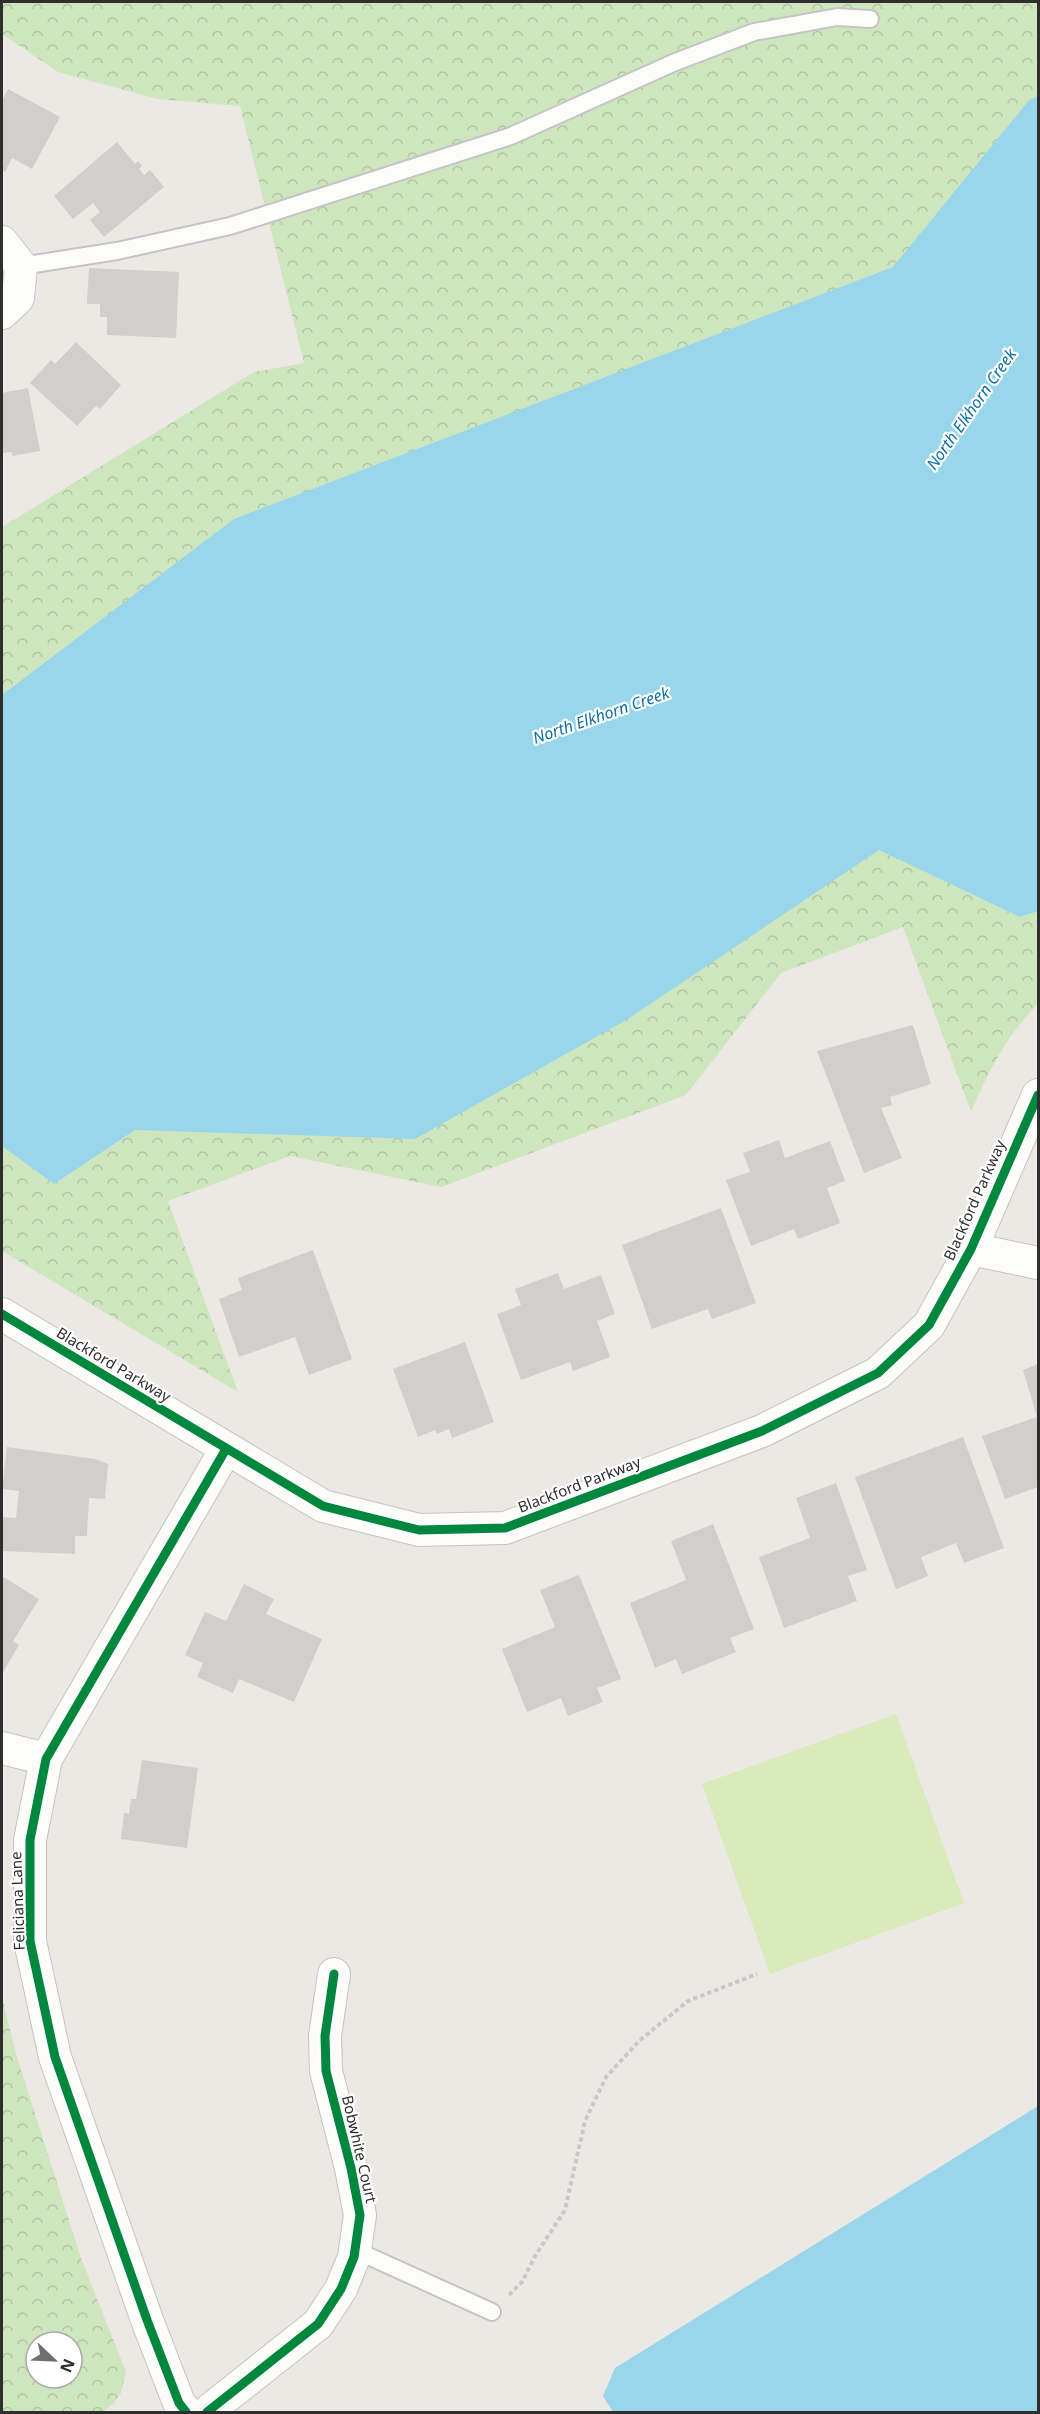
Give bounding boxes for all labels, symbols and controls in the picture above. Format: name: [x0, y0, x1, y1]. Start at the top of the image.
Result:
water label: North Elkhorn Creek: [921, 343, 1022, 474]
water label: North Elkhorn Creek: [530, 681, 673, 749]
street label: Blackford Parkway: [938, 1136, 1010, 1263]
street label: Blackford Parkway: [53, 1322, 175, 1406]
street label: Blackford Parkway: [515, 1451, 644, 1517]
street label: Feliciana Lane: [5, 1851, 29, 1951]
street label: Bobwhite Court: [338, 2093, 382, 2205]
north arrow: [24, 2330, 84, 2390]
text: N: [55, 2356, 80, 2376]

